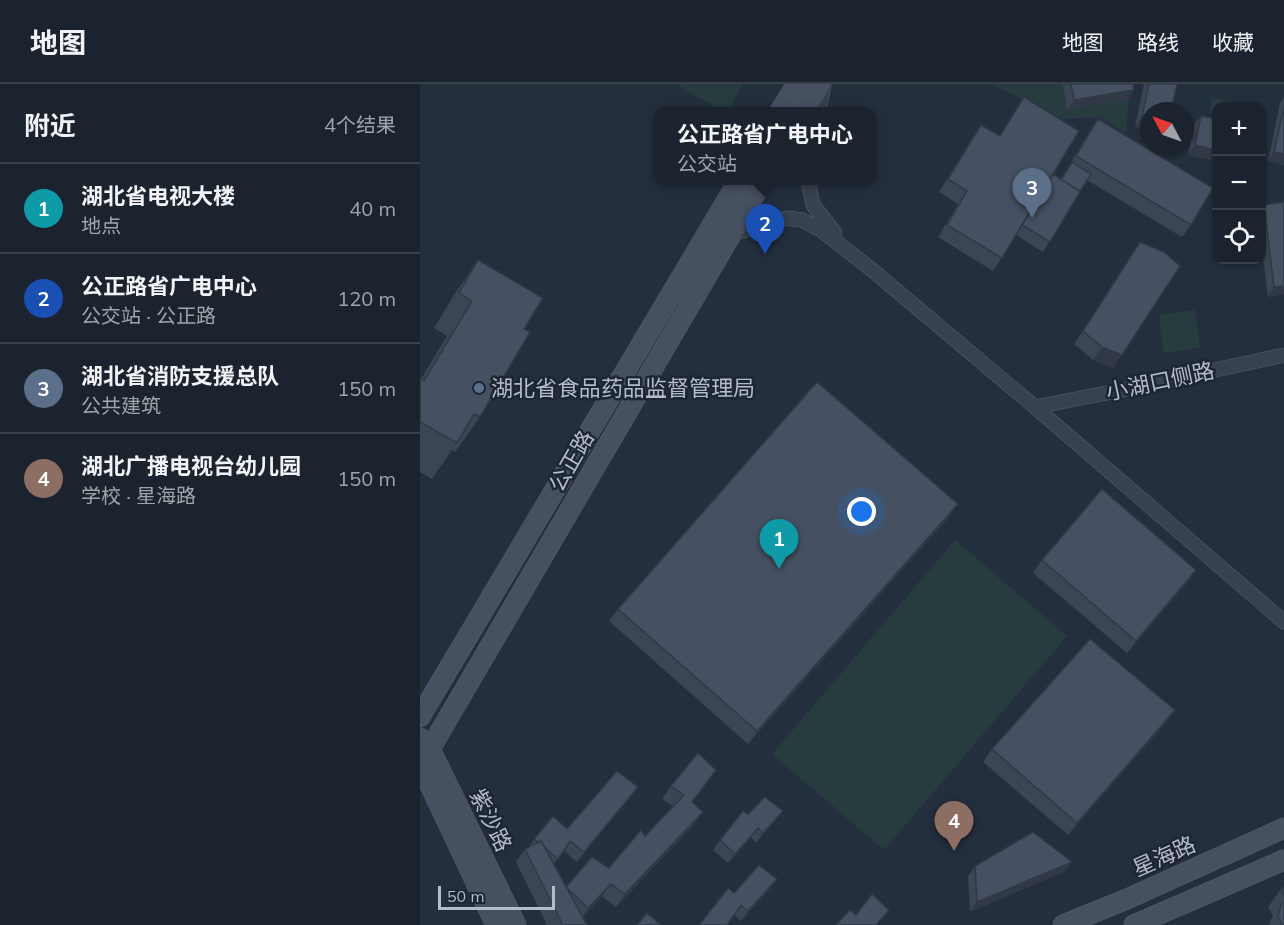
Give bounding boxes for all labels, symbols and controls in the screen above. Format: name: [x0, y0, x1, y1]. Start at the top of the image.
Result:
text: 地图: [30, 25, 86, 60]
text: 地图: [1062, 29, 1104, 55]
text: 路线: [1137, 29, 1179, 55]
text: 收藏: [1212, 29, 1254, 55]
north arrow: [1140, 102, 1194, 156]
map controls: [1212, 102, 1266, 264]
button: +: [1212, 102, 1266, 156]
popup: [654, 107, 876, 185]
text: 附近: [24, 109, 76, 142]
text: 4个结果: [324, 112, 396, 137]
text: 公正路省广电中心: [677, 120, 853, 148]
text: 公交站: [677, 151, 737, 176]
button: −: [1212, 156, 1266, 210]
pin: 3: [1012, 168, 1052, 218]
text: 湖北省电视大楼: [81, 182, 235, 210]
text: 1: [38, 196, 50, 221]
text: 40 m: [349, 196, 396, 221]
pin: 2: [746, 204, 784, 254]
button: locate: [1212, 210, 1266, 264]
text: 地点: [81, 213, 121, 238]
text: 公正路省广电中心: [81, 272, 257, 300]
text: 2: [38, 286, 50, 311]
text: 120 m: [337, 286, 396, 311]
text: 公交站 · 公正路: [81, 303, 216, 328]
street label: 小湖口侧路: [1103, 356, 1217, 406]
text: 湖北省消防支援总队: [81, 362, 279, 390]
place label: 湖北省食品药品监督管理局: [491, 374, 755, 402]
text: 3: [38, 376, 50, 401]
text: 150 m: [337, 376, 396, 401]
marker: 湖北省食品药品监督管理局: [472, 381, 486, 395]
text: 公共建筑: [81, 393, 161, 418]
street label: 公正路: [542, 425, 600, 497]
text: 湖北广播电视台幼儿园: [81, 452, 301, 480]
text: 4: [38, 466, 50, 491]
text: 150 m: [337, 466, 396, 491]
text: 学校 · 星海路: [81, 483, 196, 508]
your location: [847, 497, 876, 526]
pin: 1: [760, 520, 798, 569]
street label: 紫沙路: [464, 784, 518, 856]
pin: 4: [934, 802, 974, 851]
street label: 星海路: [1128, 830, 1200, 882]
scale bar: [438, 883, 555, 910]
text: 50 m: [447, 886, 484, 906]

